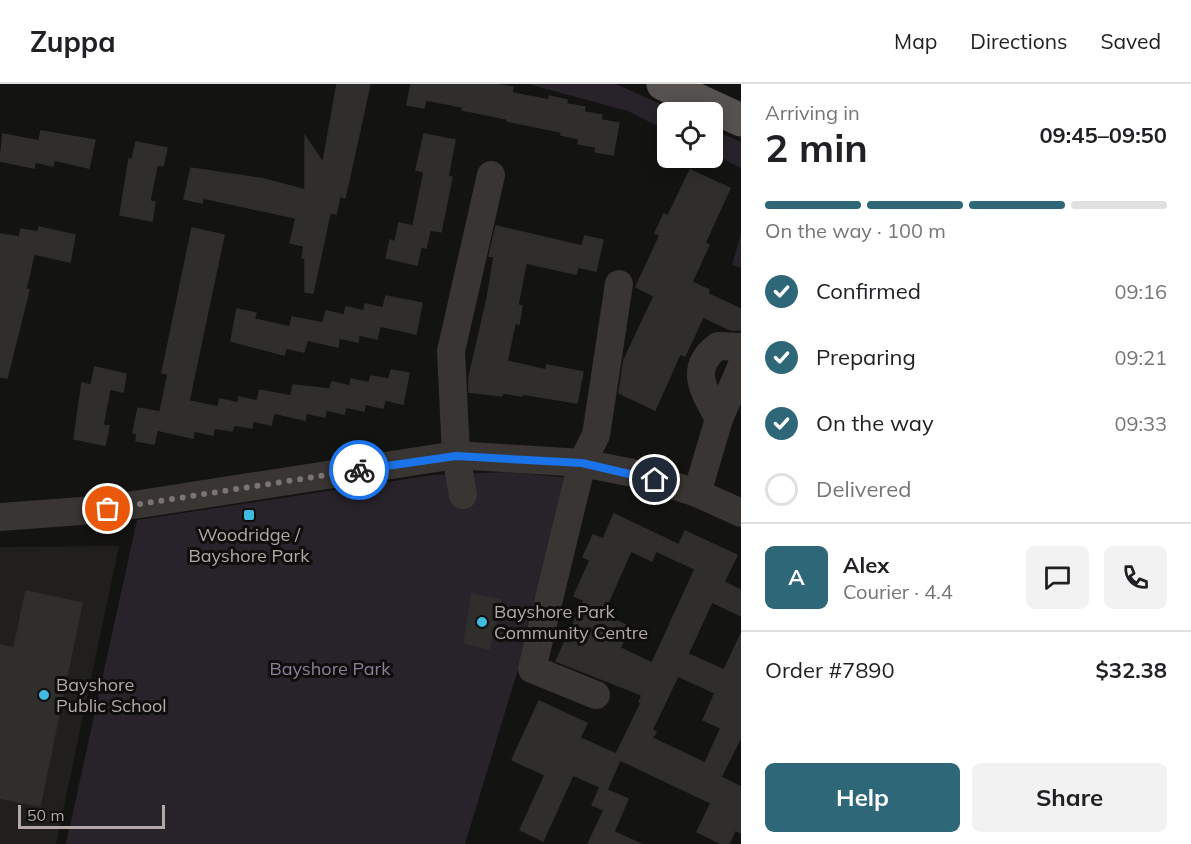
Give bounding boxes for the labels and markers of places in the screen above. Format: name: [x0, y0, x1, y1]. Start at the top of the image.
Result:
pin: [629, 454, 680, 505]
pin: [82, 483, 133, 534]
marker: Woodridge / Bayshore Park: [242, 508, 256, 522]
place label: Woodridge / Bayshore Park: [189, 523, 310, 567]
place label: Bayshore Park Community Centre: [494, 600, 648, 644]
marker: Bayshore Park Community Centre: [475, 615, 489, 629]
place label: Bayshore Public School: [56, 673, 166, 717]
marker: Bayshore Public School: [37, 688, 51, 702]

